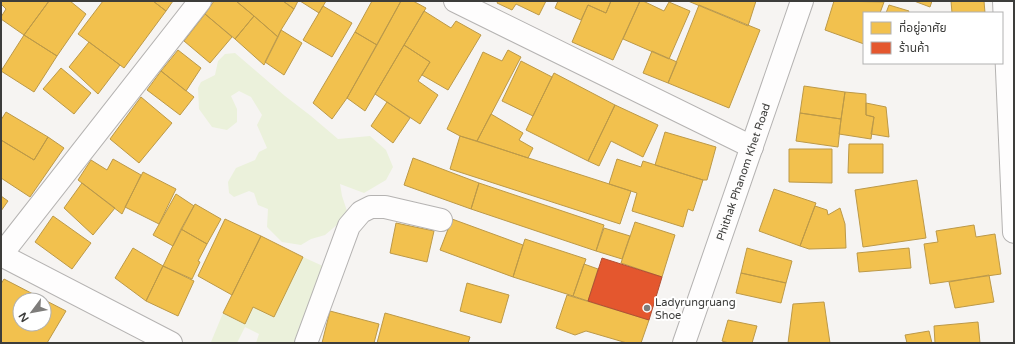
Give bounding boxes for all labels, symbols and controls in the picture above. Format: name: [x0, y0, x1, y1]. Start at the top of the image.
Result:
legend: [863, 12, 1003, 64]
text: ที่อยู่อาศัย: [899, 19, 947, 35]
text: ร้านค้า: [899, 41, 929, 55]
street label: Phithak Phanom Khet Road: [714, 102, 773, 242]
north arrow: [12, 292, 52, 332]
place label: Ladyrungruang Shoe: [655, 296, 736, 322]
marker: Ladyrungruang Shoe: [642, 303, 652, 313]
text: N: [16, 310, 32, 324]

